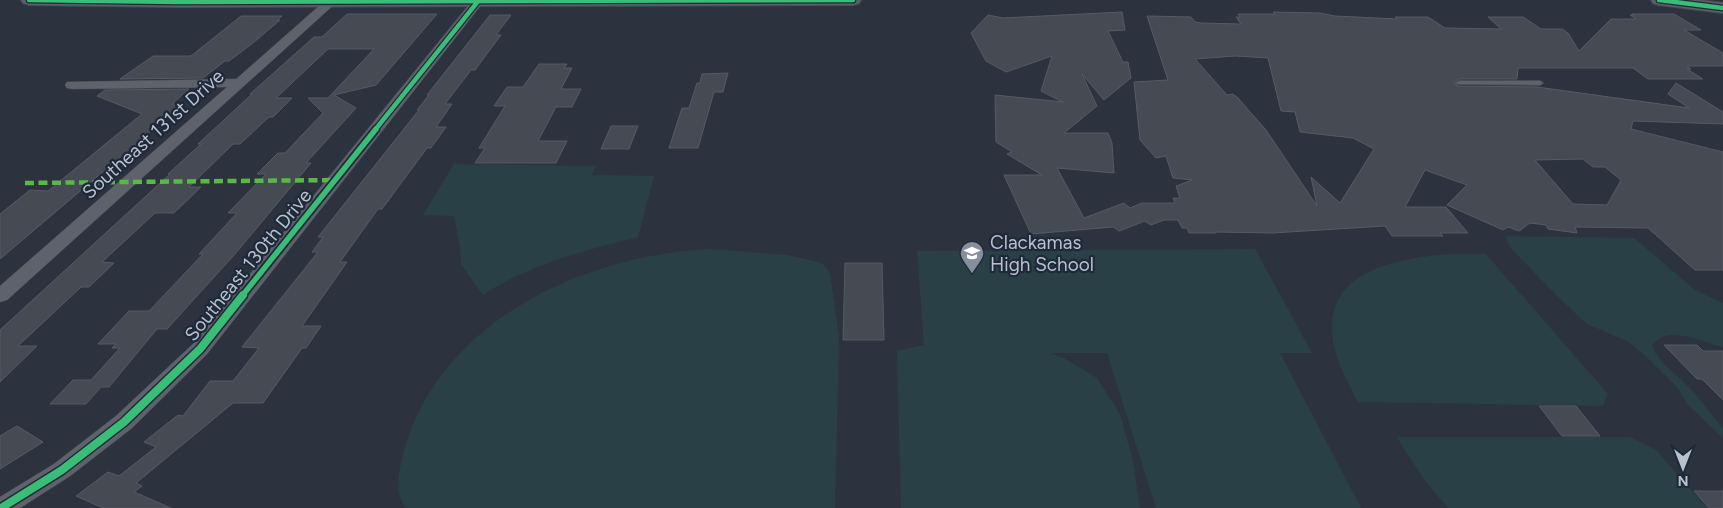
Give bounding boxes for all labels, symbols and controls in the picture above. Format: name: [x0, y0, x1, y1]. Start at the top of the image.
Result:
street label: Southeast 131st Drive: [77, 64, 229, 204]
street label: Southeast 130th Drive: [180, 184, 316, 346]
place label: Clackamas High School: [990, 231, 1094, 276]
school or university icon: Clackamas High School: [959, 240, 985, 274]
north arrow: [1658, 443, 1708, 493]
text: N: [1678, 472, 1688, 489]

